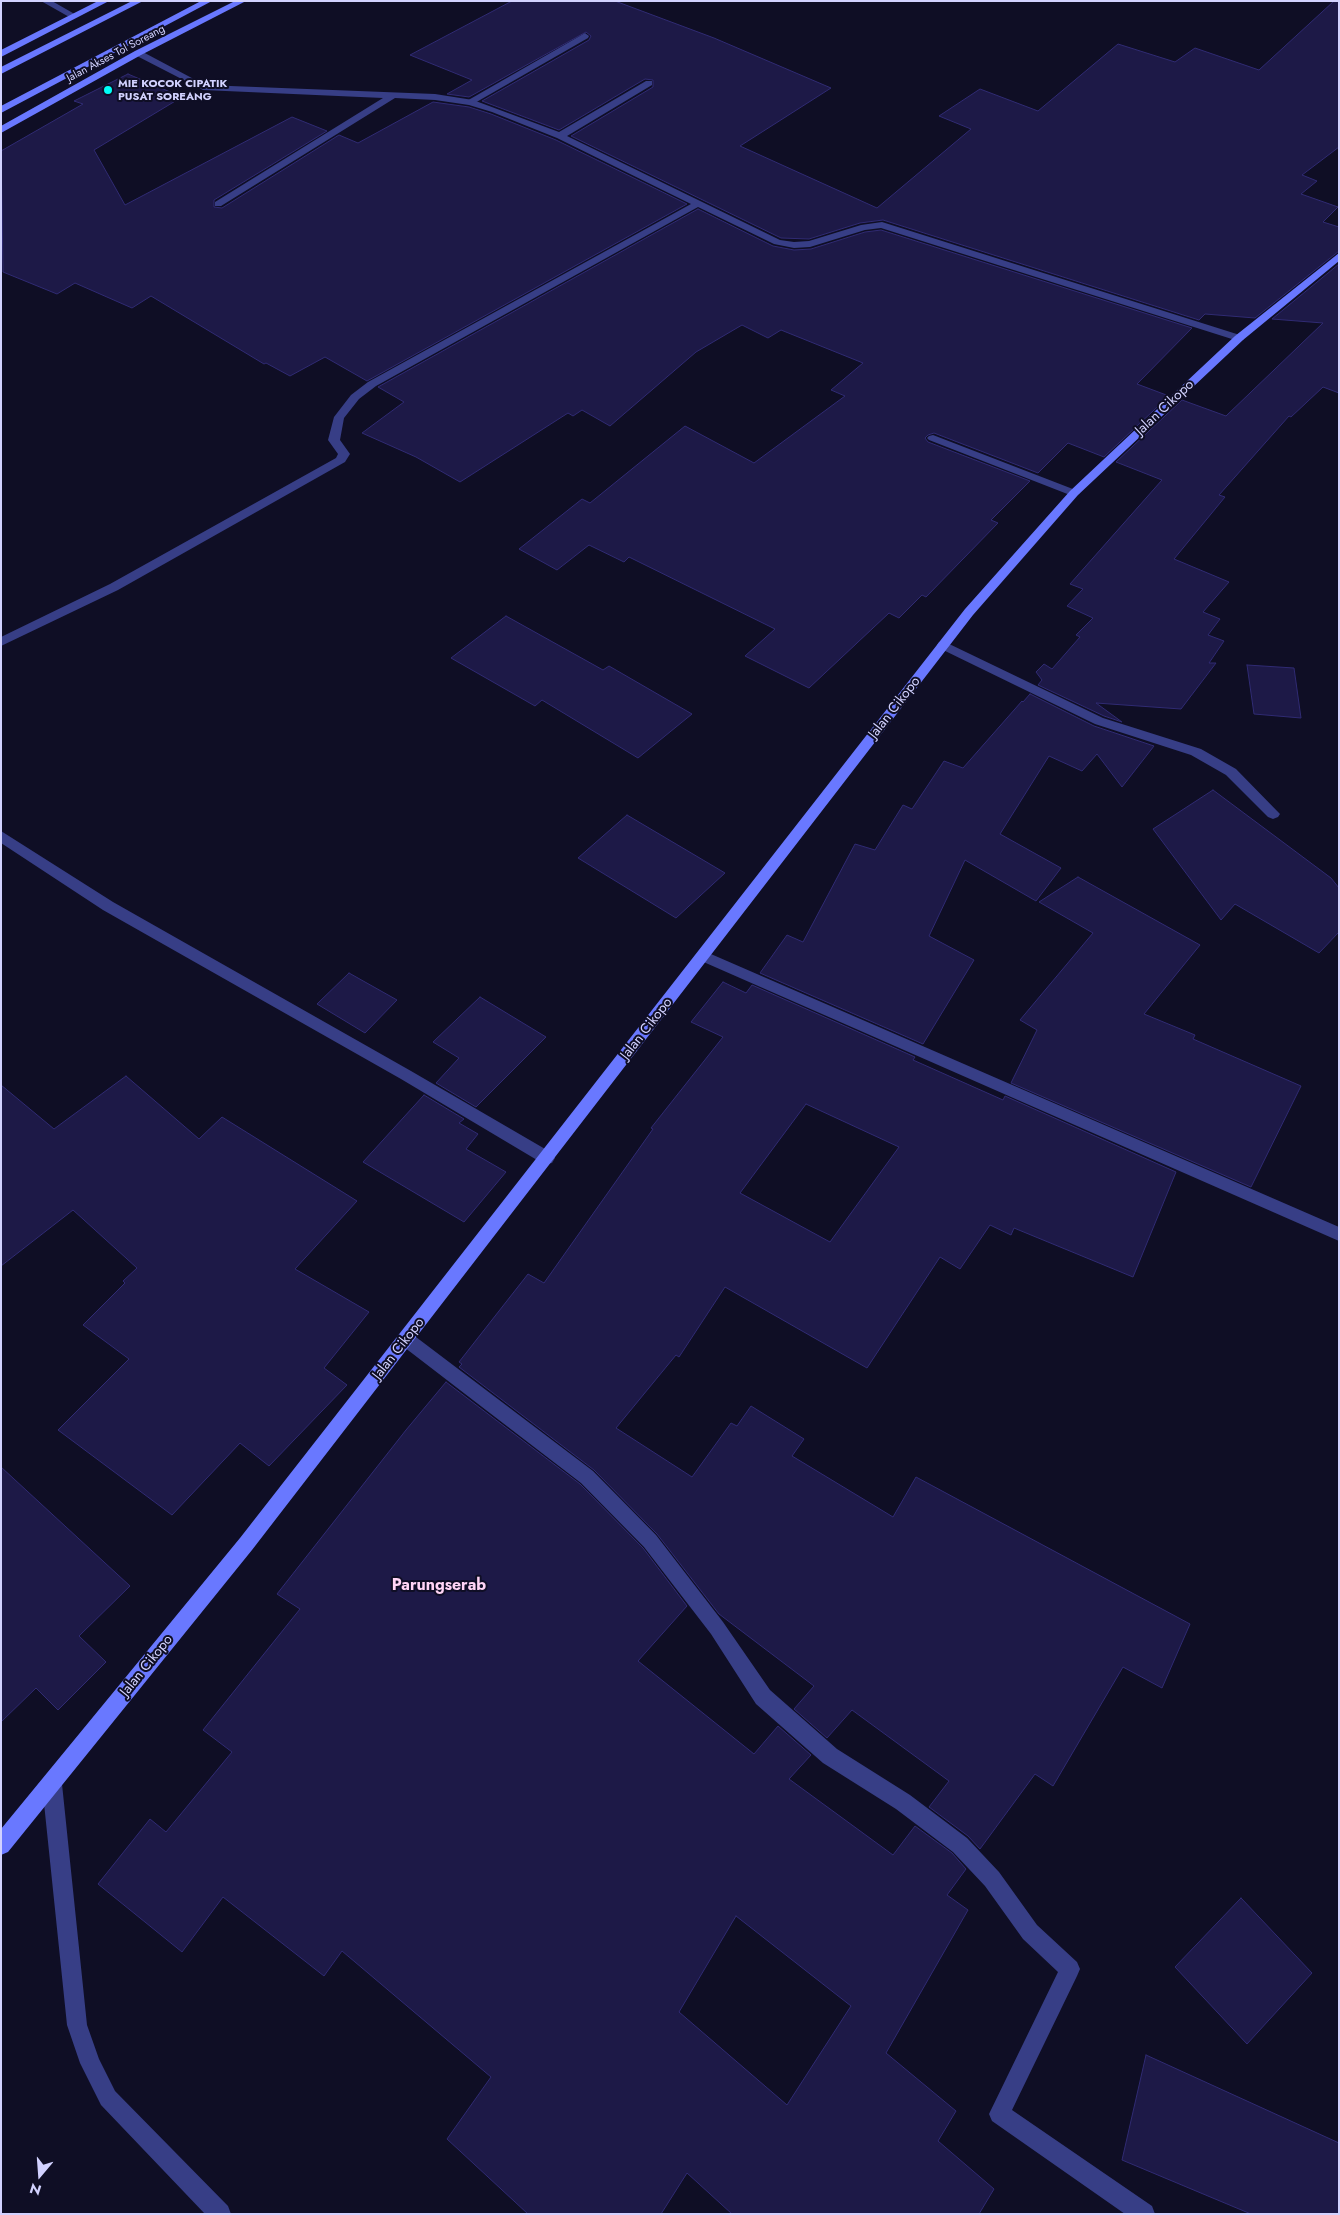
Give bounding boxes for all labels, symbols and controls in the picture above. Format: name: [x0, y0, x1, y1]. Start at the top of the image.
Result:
street label: Jalan Akses Tol Soreang: [65, 23, 167, 85]
place label: MIE KOCOK CIPATIK PUSAT SOREANG: [118, 77, 227, 103]
marker: MIE KOCOK CIPATIK PUSAT SOREANG: [102, 84, 114, 96]
street label: Jalan Cikopo: [1132, 377, 1198, 439]
street label: Jalan Cikopo: [866, 674, 924, 742]
street label: Jalan Cikopo: [618, 995, 676, 1063]
street label: Jalan Cikopo: [370, 1315, 428, 1383]
district label: Parungserab: [392, 1576, 486, 1596]
street label: Jalan Cikopo: [117, 1632, 177, 1700]
north arrow: [15, 2150, 65, 2200]
text: N: [27, 2178, 44, 2200]

